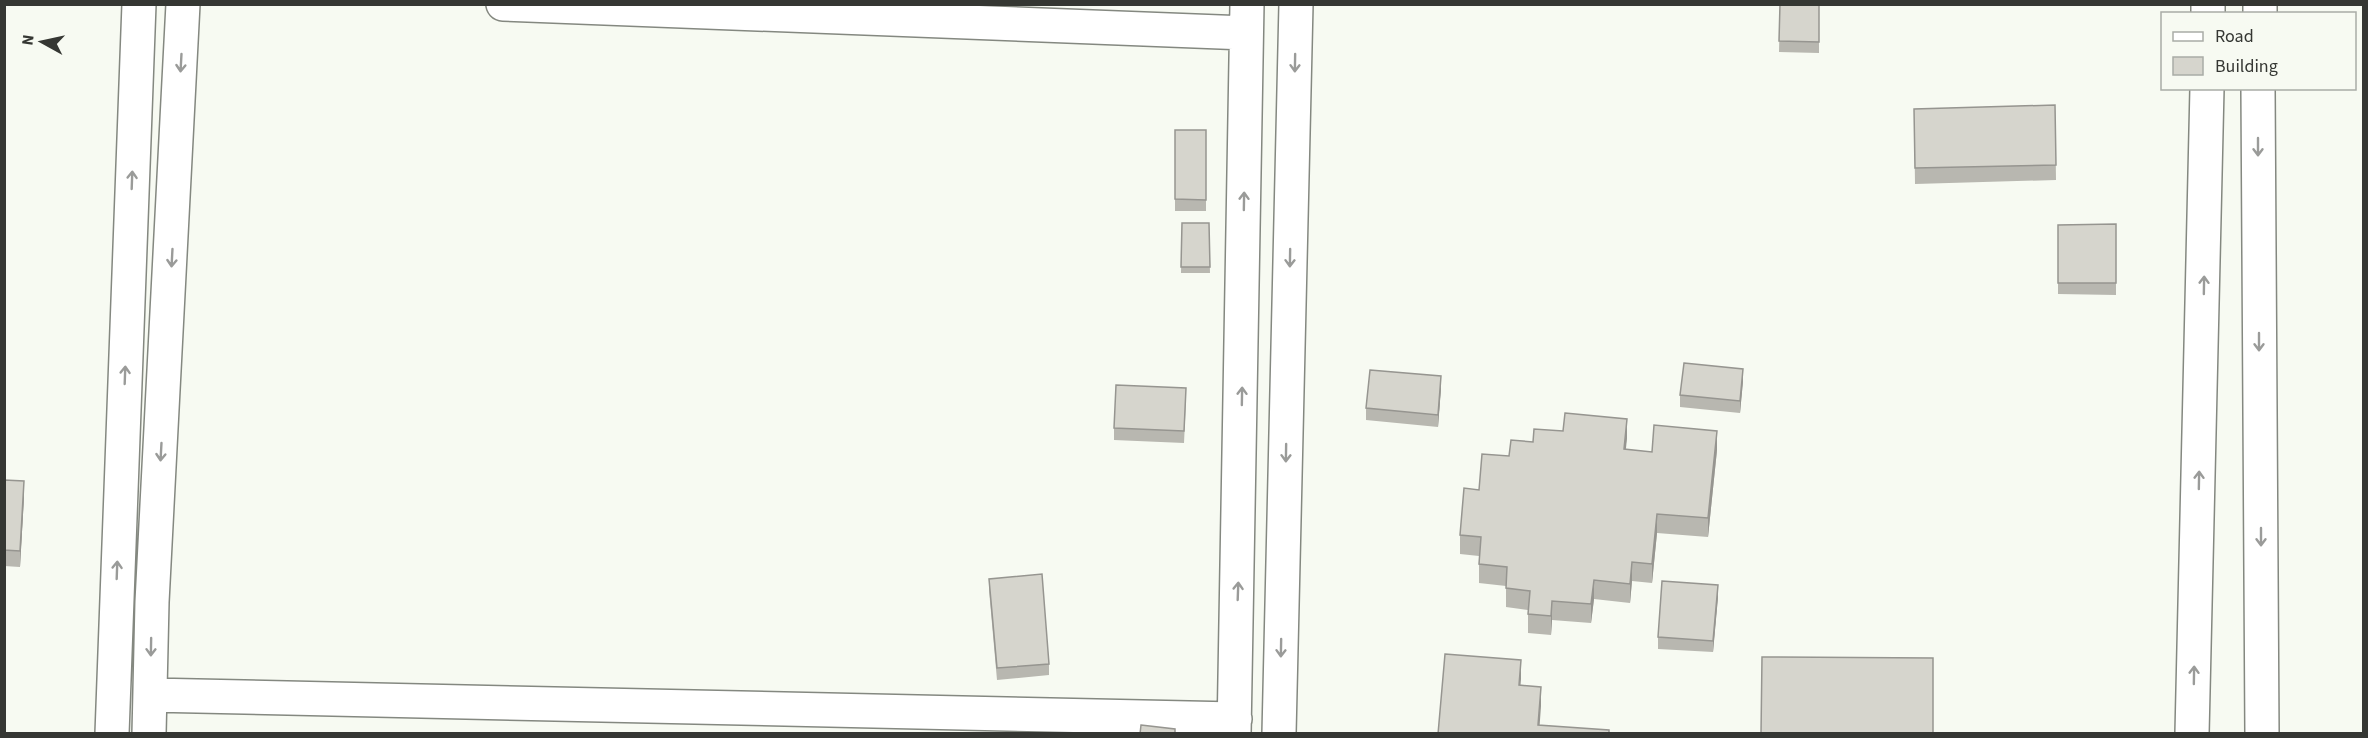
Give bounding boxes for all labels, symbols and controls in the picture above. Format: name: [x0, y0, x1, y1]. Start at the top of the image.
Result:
north arrow: [12, 12, 72, 72]
legend: [2161, 12, 2356, 90]
text: Road: [2215, 24, 2254, 49]
text: N: [17, 33, 40, 47]
one-way arrow: [175, 52, 186, 72]
one-way arrow: [1289, 52, 1300, 72]
text: Building: [2215, 54, 2278, 79]
one-way arrow: [2252, 136, 2264, 156]
one-way arrow: [127, 171, 138, 191]
one-way arrow: [1238, 192, 1250, 212]
one-way arrow: [166, 247, 177, 267]
one-way arrow: [1284, 247, 1296, 267]
one-way arrow: [2198, 276, 2210, 296]
one-way arrow: [2253, 331, 2265, 351]
one-way arrow: [119, 366, 130, 386]
one-way arrow: [1236, 387, 1247, 407]
one-way arrow: [155, 442, 166, 462]
one-way arrow: [1280, 442, 1291, 462]
one-way arrow: [2193, 471, 2204, 491]
one-way arrow: [2255, 526, 2266, 546]
one-way arrow: [112, 561, 123, 581]
one-way arrow: [1233, 582, 1244, 602]
one-way arrow: [145, 637, 157, 657]
one-way arrow: [1275, 637, 1287, 657]
one-way arrow: [2188, 666, 2199, 686]

